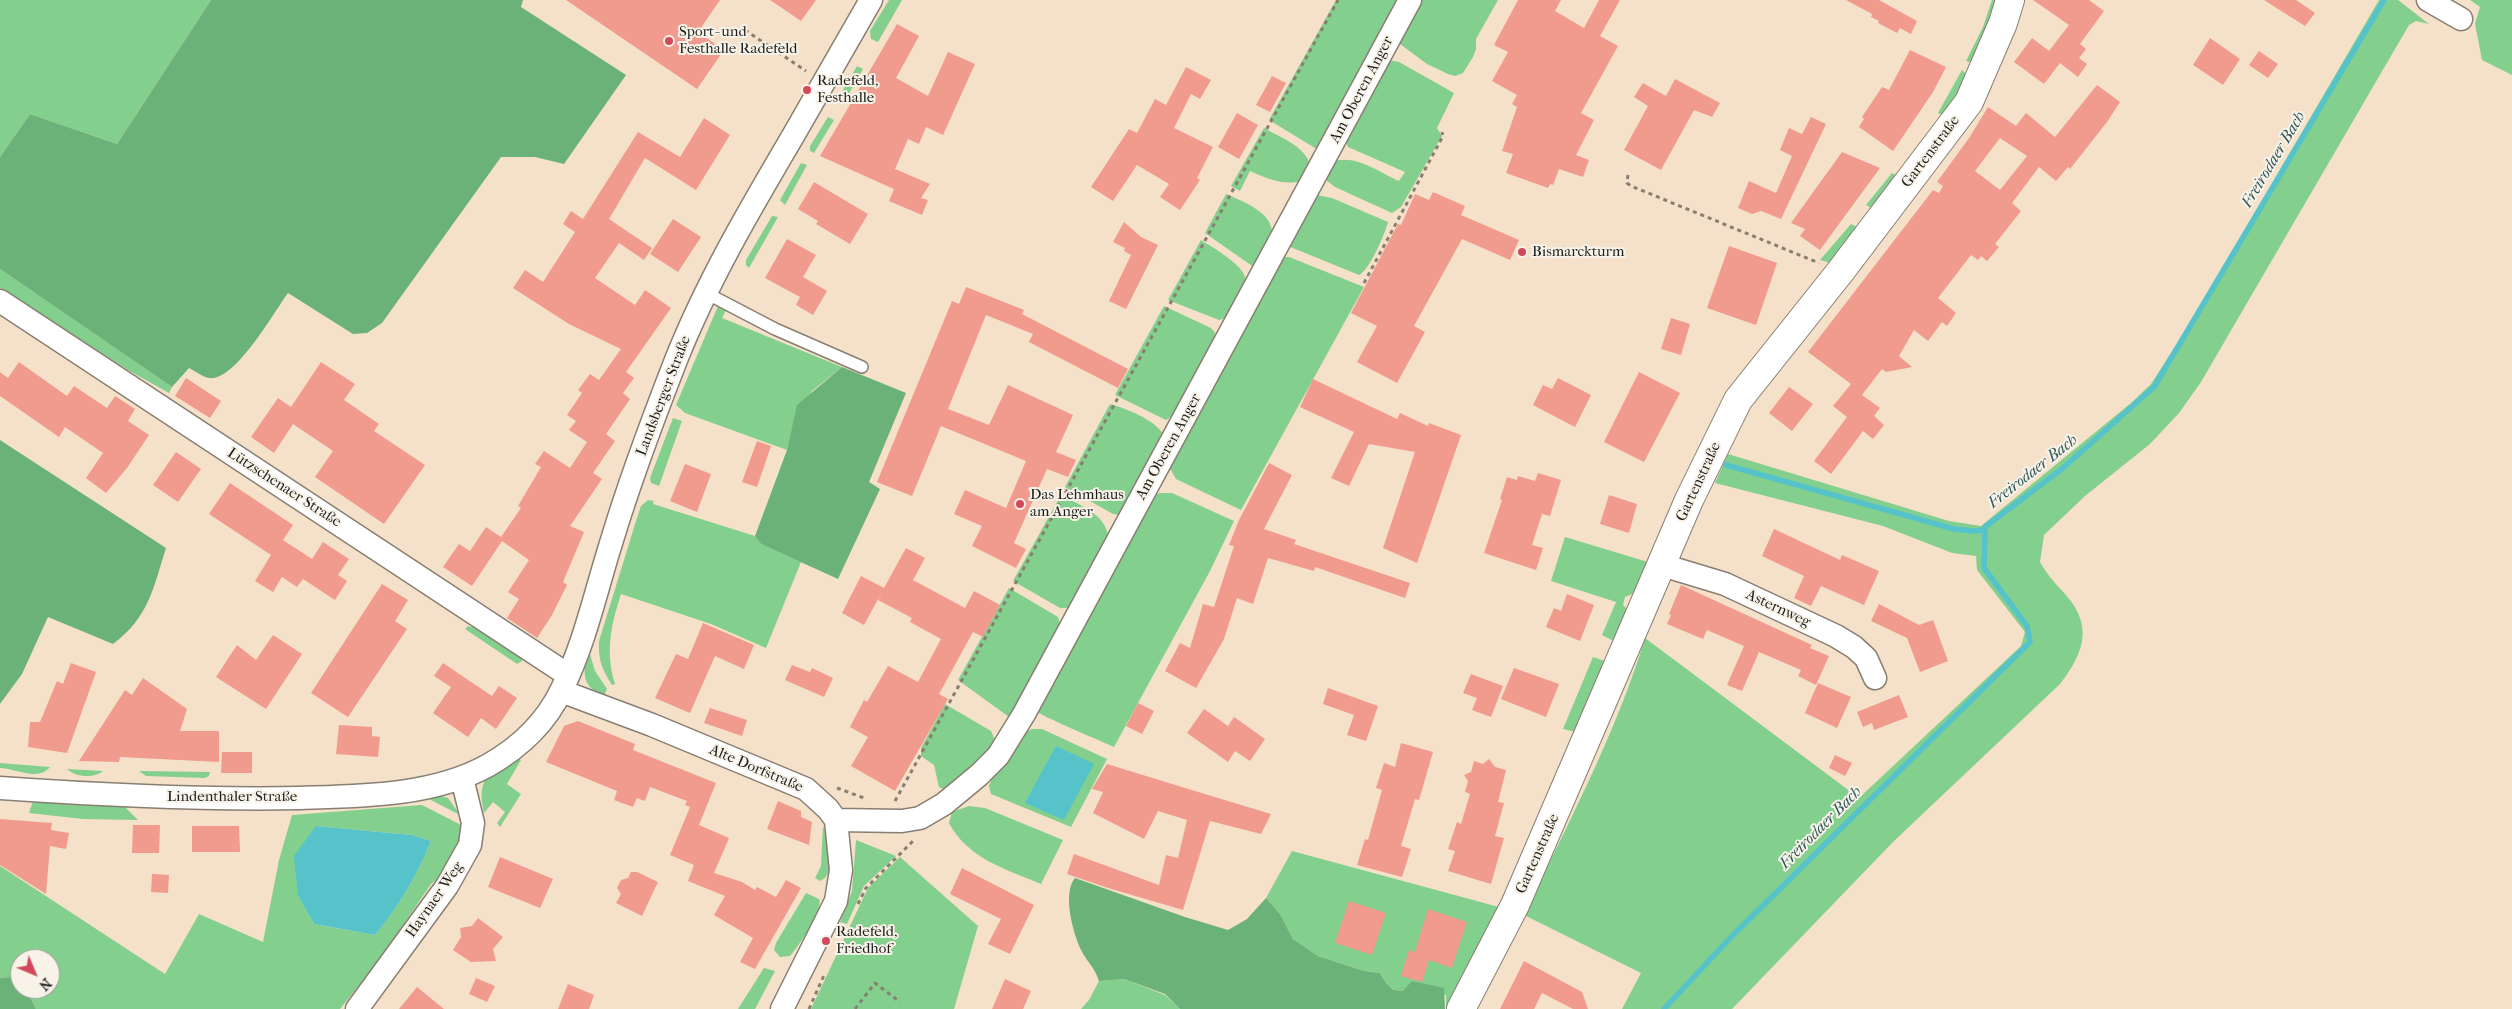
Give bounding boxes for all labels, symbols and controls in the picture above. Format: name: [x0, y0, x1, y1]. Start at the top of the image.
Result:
place label: Sport- und Festhalle Radefeld: [679, 23, 797, 58]
street label: Am Oberen Anger: [1326, 33, 1398, 147]
marker: Sport- und Festhalle Radefeld: [663, 35, 675, 47]
place label: Radefeld, Festhalle: [817, 72, 878, 107]
marker: Radefeld, Festhalle: [801, 84, 813, 96]
water label: Freirodaer Bach: [2238, 109, 2310, 211]
street label: Gartenstraße: [1898, 113, 1964, 191]
place label: Bismarckturm: [1532, 243, 1624, 261]
marker: Bismarckturm: [1516, 246, 1528, 258]
street label: Landsberger Straße: [633, 333, 695, 459]
street label: Am Oberen Anger: [1132, 391, 1206, 503]
water label: Freirodaer Bach: [1984, 431, 2082, 513]
street label: Gartenstraße: [1673, 440, 1725, 524]
street label: Lützschenaer Straße: [224, 444, 344, 532]
place label: Das Lehmhaus am Anger: [1030, 486, 1124, 521]
marker: Das Lehmhaus am Anger: [1014, 498, 1026, 510]
street label: Asternweg: [1743, 586, 1813, 632]
street label: Alte Dorfstraße: [707, 741, 805, 797]
water label: Freirodaer Bach: [1776, 783, 1866, 873]
street label: Lindenthaler Straße: [167, 788, 297, 806]
street label: Gartenstraße: [1512, 811, 1564, 897]
street label: Haynaer Weg: [402, 859, 468, 941]
place label: Radefeld, Friedhof: [836, 923, 897, 958]
marker: Radefeld, Friedhof: [820, 935, 832, 947]
north arrow: [10, 949, 60, 999]
text: N: [35, 974, 55, 994]

